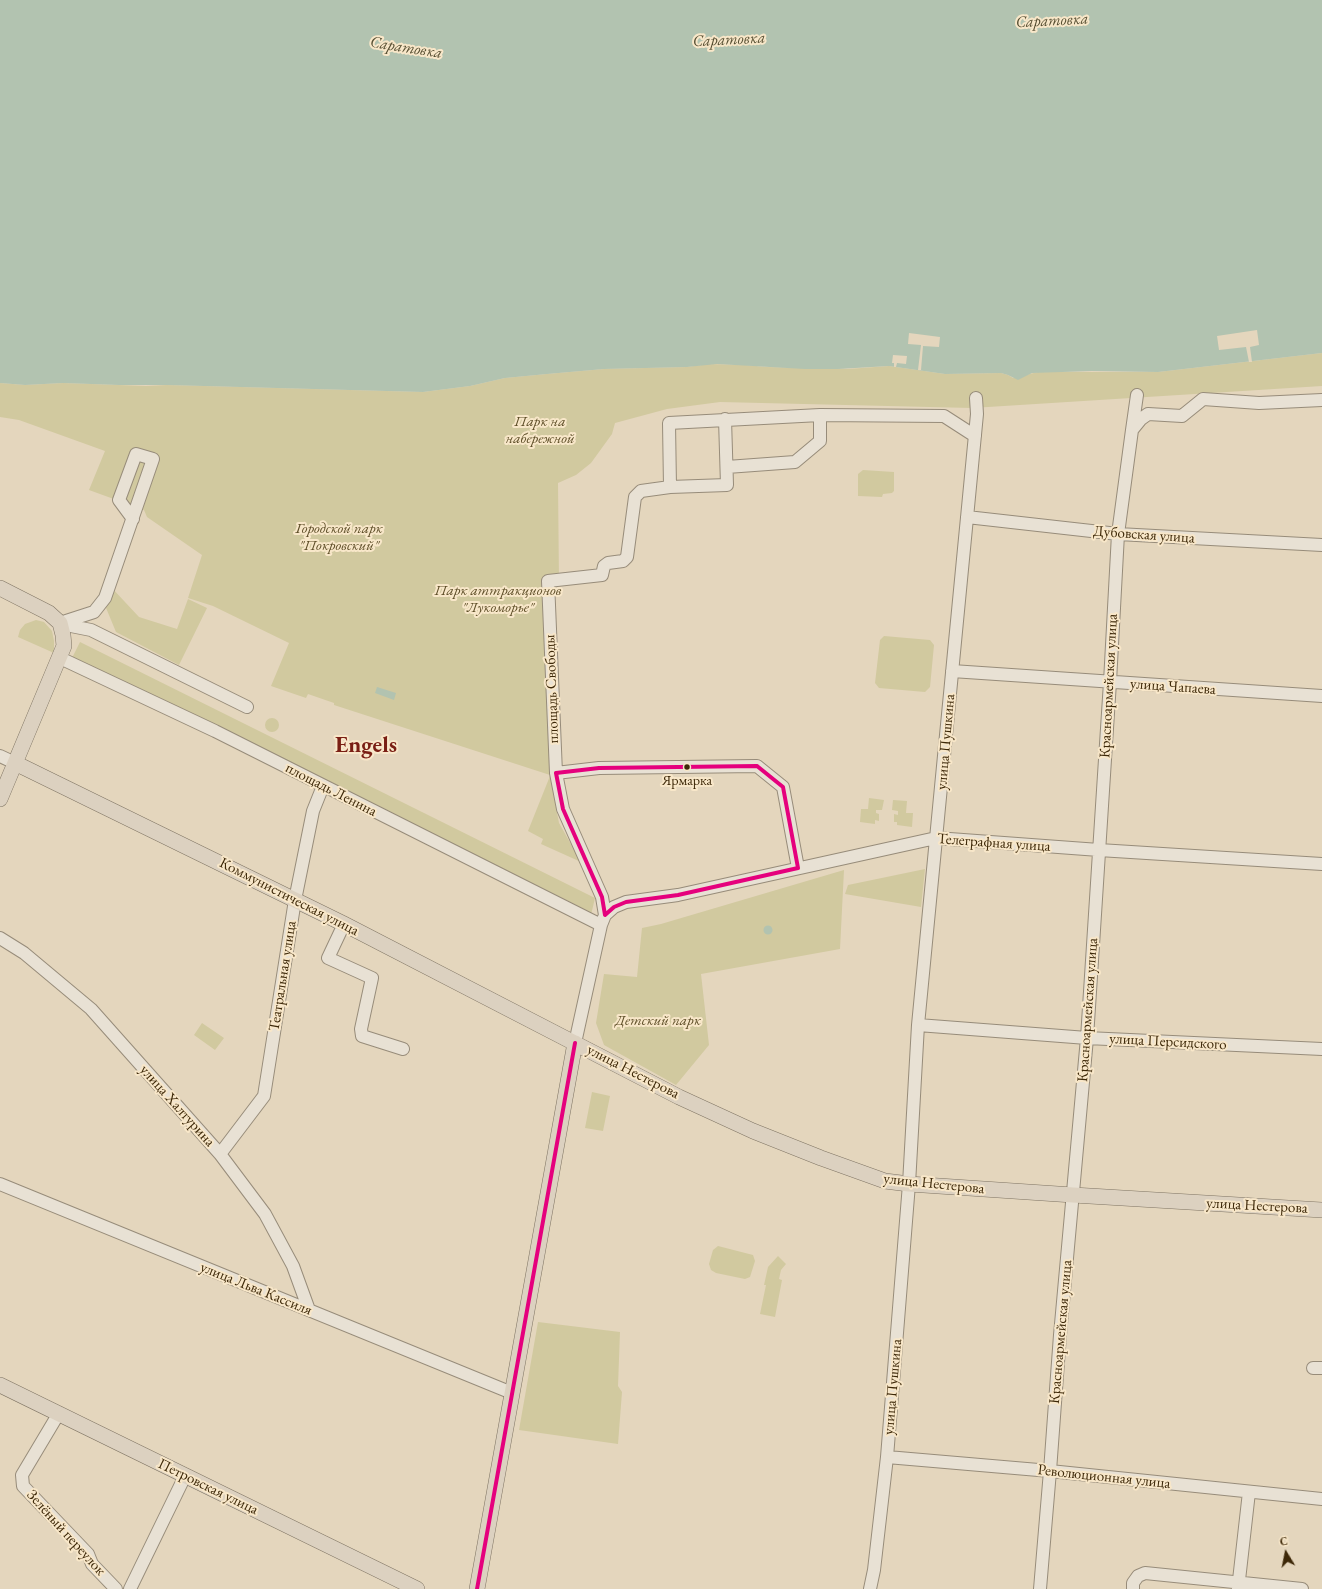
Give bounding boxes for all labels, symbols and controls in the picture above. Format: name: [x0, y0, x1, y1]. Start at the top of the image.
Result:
water label: Саратовка: [1015, 10, 1089, 32]
water label: Саратовка: [692, 29, 766, 51]
water label: Саратовка: [369, 33, 443, 63]
park label: Парк на набережной: [505, 413, 575, 448]
park label: Городской парк "Покровский": [295, 520, 383, 555]
street label: Дубовская улица: [1093, 522, 1195, 548]
park label: Парк аттракционов "Лукоморье": [435, 582, 561, 617]
street label: Красноармейская улица: [1096, 613, 1122, 759]
street label: площадь Свободы: [541, 634, 563, 744]
street label: улица Чапаева: [1130, 675, 1216, 699]
street label: улица Пушкина: [933, 693, 959, 791]
district label: Engels: [335, 732, 397, 760]
street label: площадь Ленина: [282, 759, 380, 821]
marker: Ярмарка: [682, 762, 692, 772]
place label: Ярмарка: [662, 773, 712, 789]
street label: Телеграфная улица: [937, 830, 1051, 856]
street label: Коммунистическая улица: [216, 854, 362, 940]
street label: Театральная улица: [265, 920, 301, 1032]
street label: Красноармейская улица: [1074, 937, 1102, 1083]
park label: Детский парк: [615, 1012, 701, 1030]
street label: улица Персидского: [1109, 1030, 1227, 1054]
street label: улица Нестерова: [584, 1041, 682, 1103]
street label: улица Халтурина: [135, 1061, 219, 1151]
street label: улица Нестерова: [883, 1170, 985, 1198]
street label: улица Нестерова: [1206, 1194, 1308, 1218]
street label: улица Льва Кассиля: [197, 1258, 315, 1320]
street label: Красноармейская улица: [1046, 1259, 1076, 1405]
street label: улица Пушкина: [880, 1338, 906, 1436]
street label: Петровская улица: [155, 1455, 261, 1519]
street label: Революционная улица: [1037, 1461, 1171, 1493]
street label: Зелёный переулок: [23, 1486, 109, 1580]
north arrow: [1266, 1533, 1306, 1573]
text: С: [1279, 1534, 1289, 1549]

